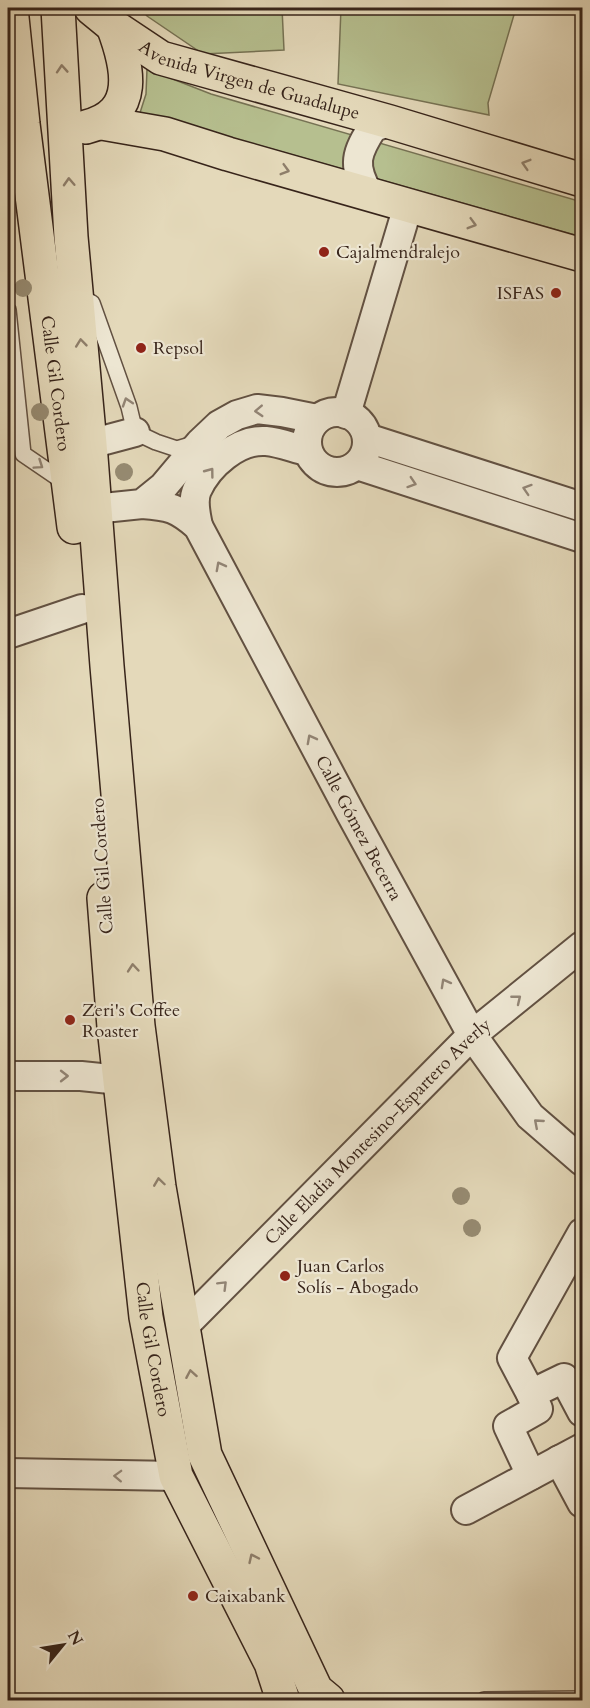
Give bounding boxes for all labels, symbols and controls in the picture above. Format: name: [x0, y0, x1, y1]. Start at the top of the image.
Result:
street label: Avenida Virgen de Guadalupe: [134, 35, 363, 126]
one-way arrow: [55, 65, 68, 74]
one-way arrow: [521, 159, 532, 171]
one-way arrow: [279, 163, 290, 175]
one-way arrow: [62, 178, 75, 187]
one-way arrow: [466, 217, 477, 229]
place label: Cajalmendralejo: [336, 240, 460, 265]
marker: Cajalmendralejo: [317, 245, 331, 259]
place label: ISFAS: [497, 281, 544, 306]
marker: ISFAS: [549, 286, 563, 300]
street label: Calle Gil Cordero: [34, 314, 76, 453]
place label: Repsol: [153, 336, 204, 361]
one-way arrow: [75, 339, 88, 348]
marker: Repsol: [134, 341, 148, 355]
one-way arrow: [122, 397, 135, 408]
one-way arrow: [254, 404, 263, 417]
one-way arrow: [32, 457, 43, 468]
one-way arrow: [202, 468, 213, 479]
one-way arrow: [406, 476, 417, 488]
one-way arrow: [522, 484, 533, 496]
one-way arrow: [216, 562, 227, 572]
one-way arrow: [307, 734, 318, 745]
street label: Calle Gómez Becerra: [309, 751, 408, 905]
street label: Calle Gil Cordero: [85, 797, 120, 935]
one-way arrow: [127, 963, 140, 972]
one-way arrow: [440, 979, 452, 990]
one-way arrow: [510, 995, 521, 1006]
place label: Zeri's Coffee Roaster: [82, 998, 180, 1044]
street label: Calle Eladia Montesino-Espartero Averly: [259, 1012, 497, 1251]
marker: Zeri's Coffee Roaster: [63, 1013, 77, 1027]
one-way arrow: [60, 1070, 69, 1082]
one-way arrow: [534, 1119, 545, 1130]
one-way arrow: [153, 1178, 165, 1187]
place label: Juan Carlos Solís - Abogado: [294, 1254, 419, 1300]
marker: Juan Carlos Solís - Abogado: [278, 1269, 292, 1283]
street label: Calle Gil Cordero: [129, 1280, 177, 1419]
one-way arrow: [216, 1281, 227, 1292]
one-way arrow: [185, 1370, 198, 1380]
one-way arrow: [113, 1470, 122, 1483]
one-way arrow: [248, 1553, 260, 1564]
place label: Caixabank: [205, 1584, 286, 1609]
marker: Caixabank: [186, 1589, 200, 1603]
north arrow: [33, 1615, 93, 1675]
text: N: [62, 1626, 88, 1650]

